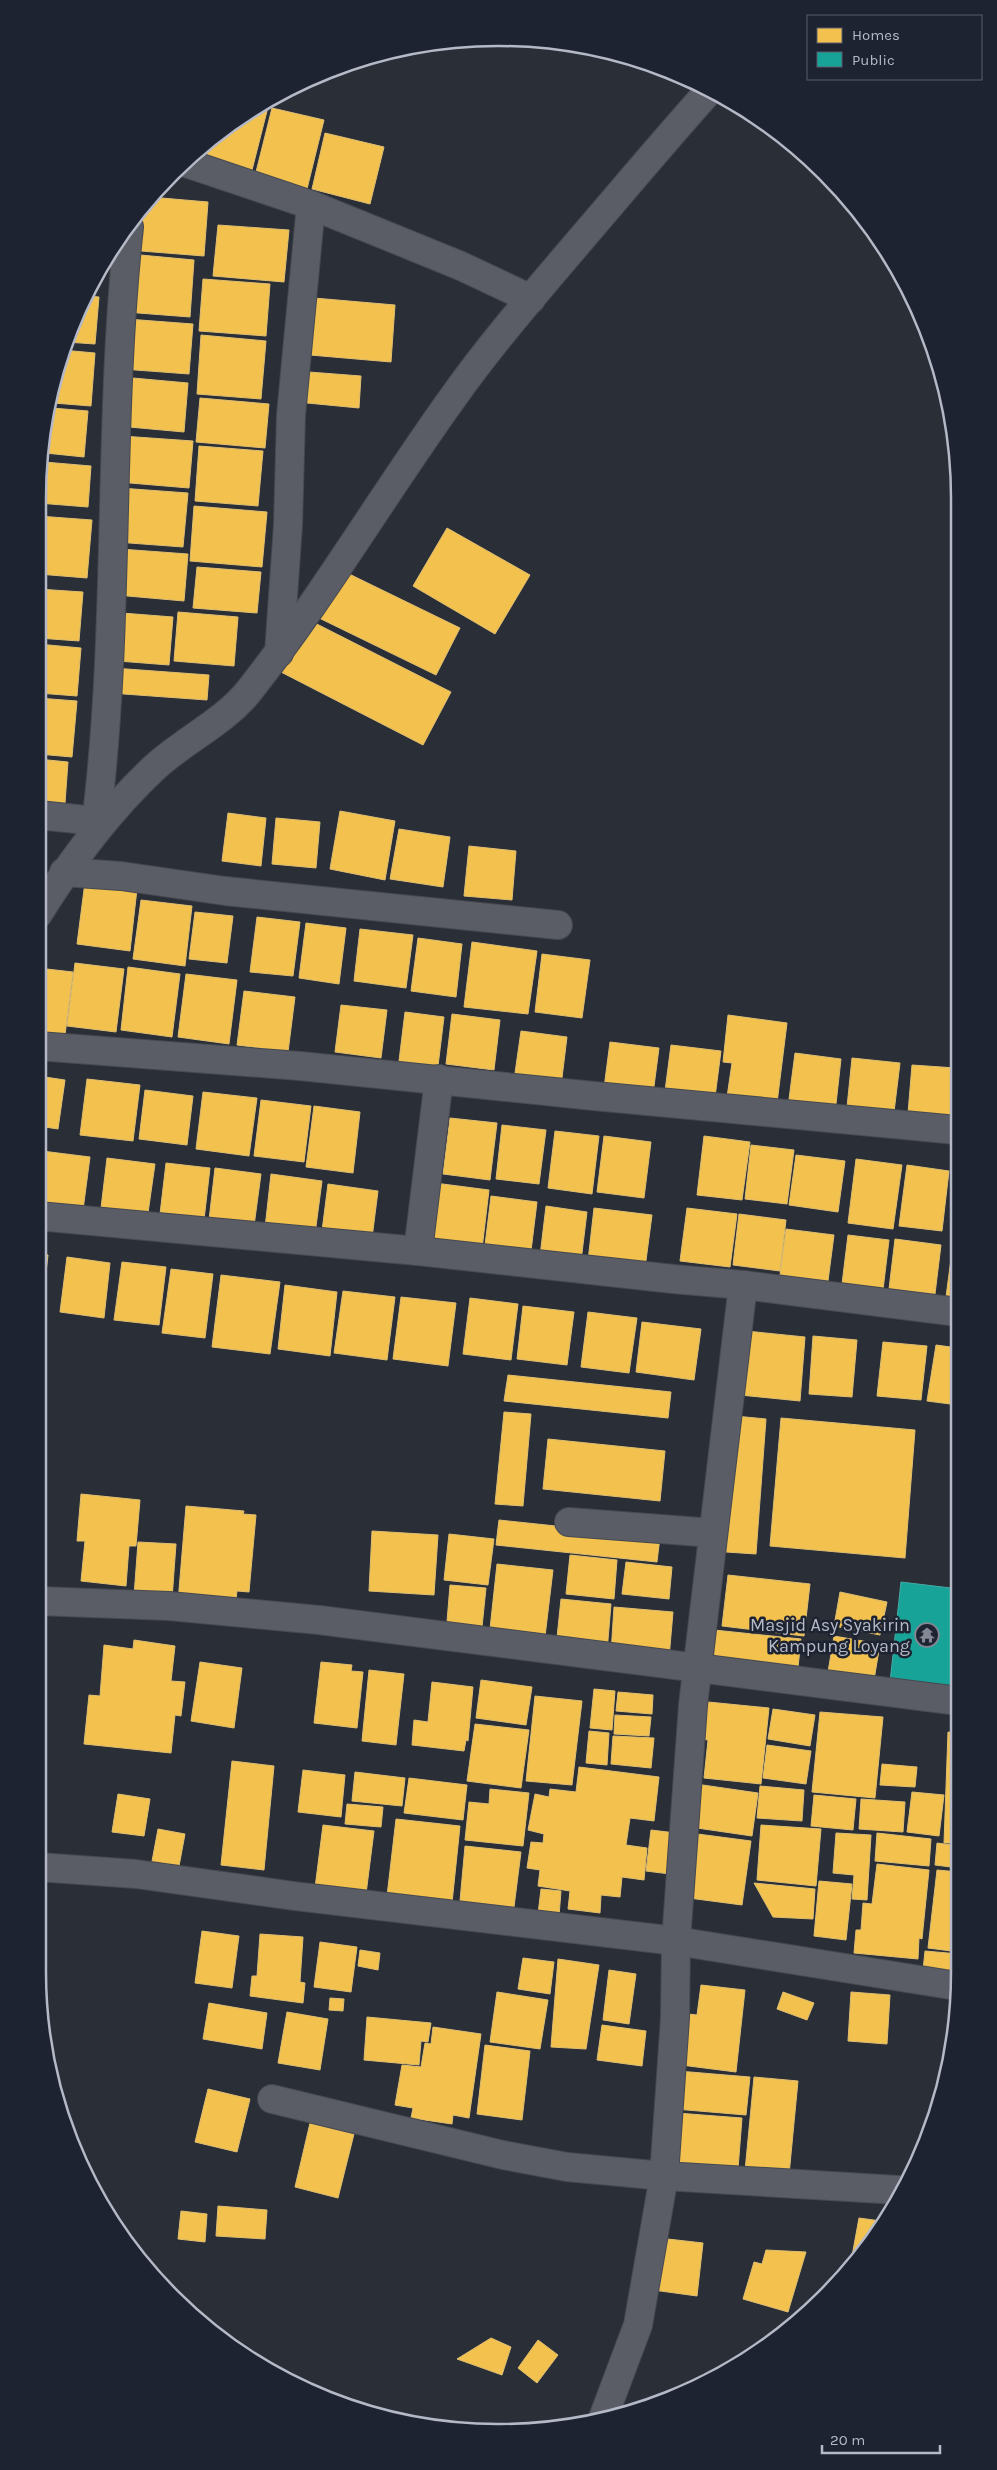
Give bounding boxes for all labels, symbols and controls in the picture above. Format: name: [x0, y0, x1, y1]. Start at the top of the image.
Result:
legend: [807, 15, 982, 80]
text: Homes: [852, 26, 900, 44]
text: Public: [852, 51, 895, 69]
place label: Masjid Asy Syakirin Kampung Loyang: [750, 1614, 910, 1657]
temple icon: Masjid Asy Syakirin Kampung Loyang: [914, 1622, 940, 1648]
scale bar: [822, 2422, 940, 2454]
text: 20 m: [830, 2431, 865, 2449]

